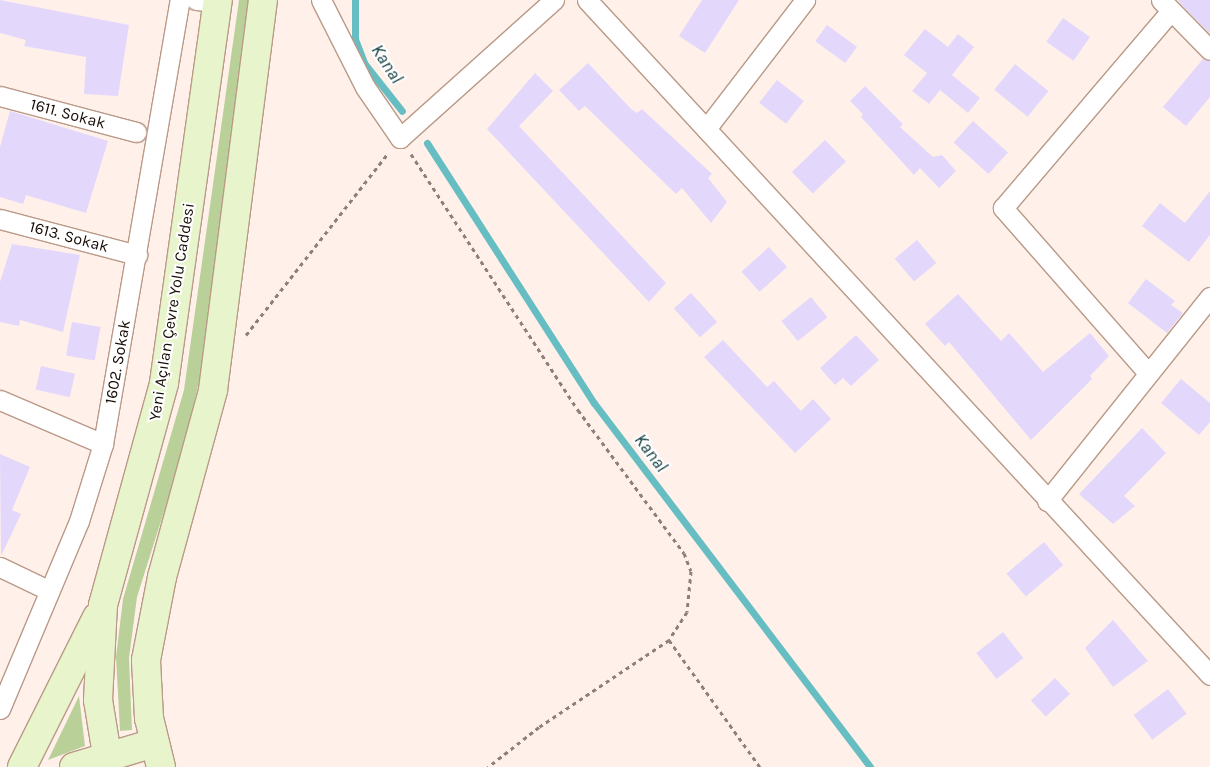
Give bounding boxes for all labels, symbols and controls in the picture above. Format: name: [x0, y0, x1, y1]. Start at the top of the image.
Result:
water label: Kanal: [366, 40, 408, 88]
street label: 1611. Sokak: [28, 95, 108, 133]
street label: Yeni Açılan Çevre Yolu Caddesi: [145, 202, 199, 422]
street label: 1613. Sokak: [27, 217, 111, 257]
street label: 1602. Sokak: [101, 318, 135, 406]
water label: Kanal: [630, 430, 672, 476]

